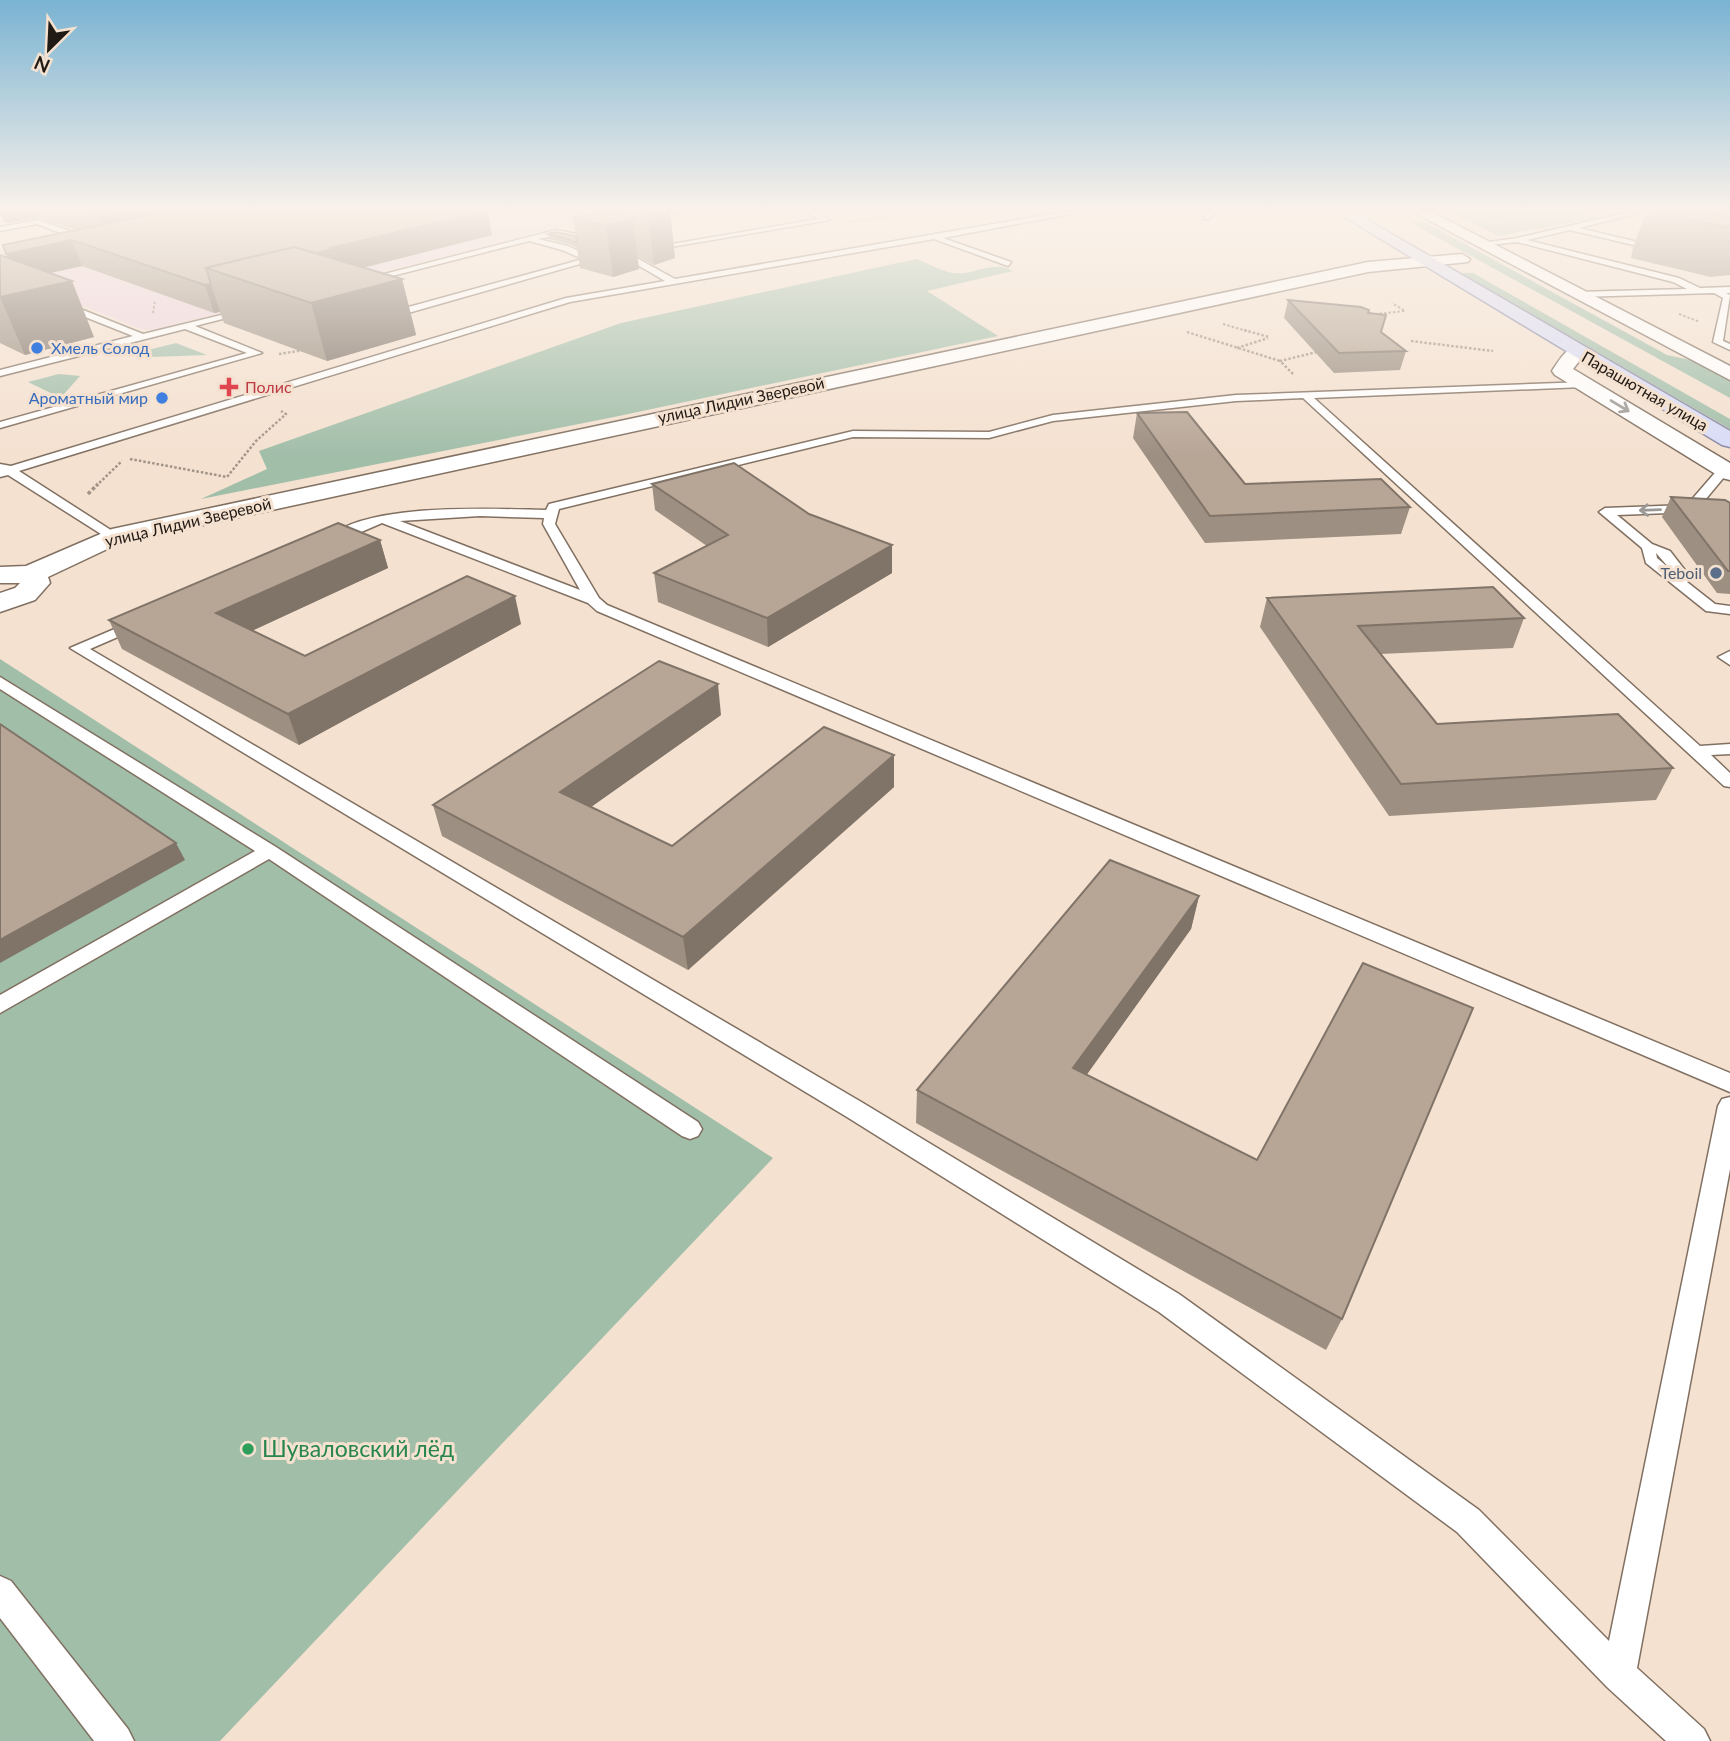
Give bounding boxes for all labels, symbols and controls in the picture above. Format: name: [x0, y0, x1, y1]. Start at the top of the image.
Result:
north arrow: [14, 14, 84, 84]
text: N: [31, 52, 53, 78]
place label: Хмель Солод: [51, 338, 150, 357]
marker: Хмель Солод: [29, 340, 45, 356]
street label: Парашютная улица: [1579, 347, 1712, 434]
street label: улица Лидии Зверевой: [656, 373, 826, 426]
marker: Полис: [219, 377, 239, 397]
place label: Полис: [245, 377, 292, 396]
place label: Ароматный мир: [29, 388, 148, 407]
marker: Ароматный мир: [154, 390, 170, 406]
one-way arrow: [1610, 400, 1630, 414]
street label: улица Лидии Зверевой: [103, 493, 273, 550]
one-way arrow: [1638, 504, 1661, 517]
place label: Teboil: [1660, 563, 1702, 582]
marker: Teboil: [1708, 565, 1724, 581]
place label: Шуваловский лёд: [262, 1434, 454, 1462]
marker: Шуваловский лёд: [240, 1441, 256, 1457]

